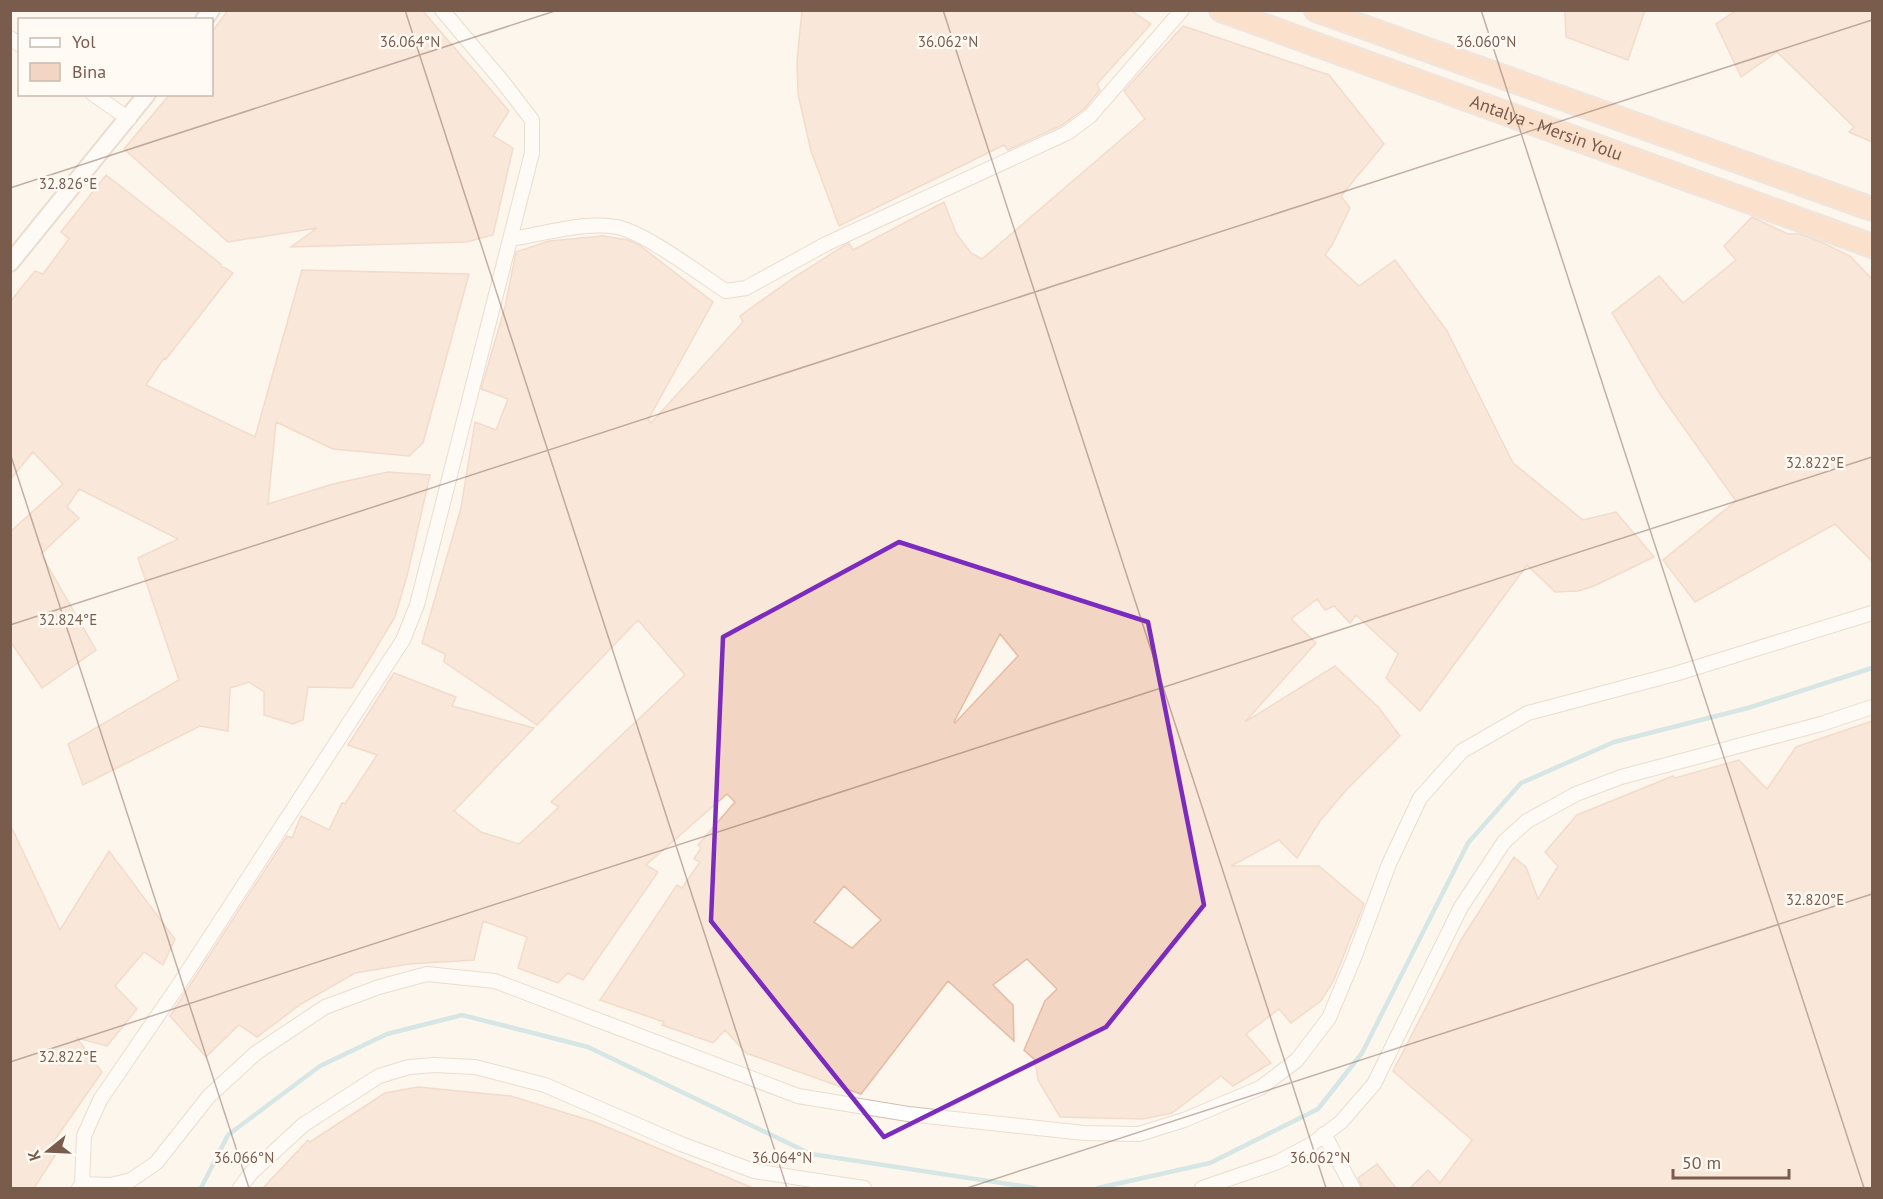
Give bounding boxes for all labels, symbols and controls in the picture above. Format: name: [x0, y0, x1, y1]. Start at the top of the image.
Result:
legend: [18, 18, 213, 96]
text: Yol: [72, 30, 96, 53]
text: 36.064°N: [380, 32, 440, 51]
text: 36.062°N: [918, 32, 978, 51]
text: 36.060°N: [1456, 32, 1516, 51]
text: Bina: [72, 60, 106, 83]
street label: Antalya - Mersin Yolu: [1467, 89, 1626, 166]
text: 32.826°E: [39, 174, 97, 193]
text: 32.822°E: [1786, 453, 1844, 472]
text: 32.824°E: [39, 610, 97, 629]
text: 32.820°E: [1786, 890, 1844, 909]
text: 32.822°E: [39, 1047, 97, 1066]
north arrow: [18, 1121, 78, 1181]
scale bar: [1673, 1142, 1788, 1180]
text: K: [23, 1148, 45, 1163]
text: 36.066°N: [214, 1148, 274, 1167]
text: 36.064°N: [752, 1148, 812, 1167]
text: 36.062°N: [1290, 1148, 1350, 1167]
text: 50 m: [1682, 1151, 1721, 1174]

